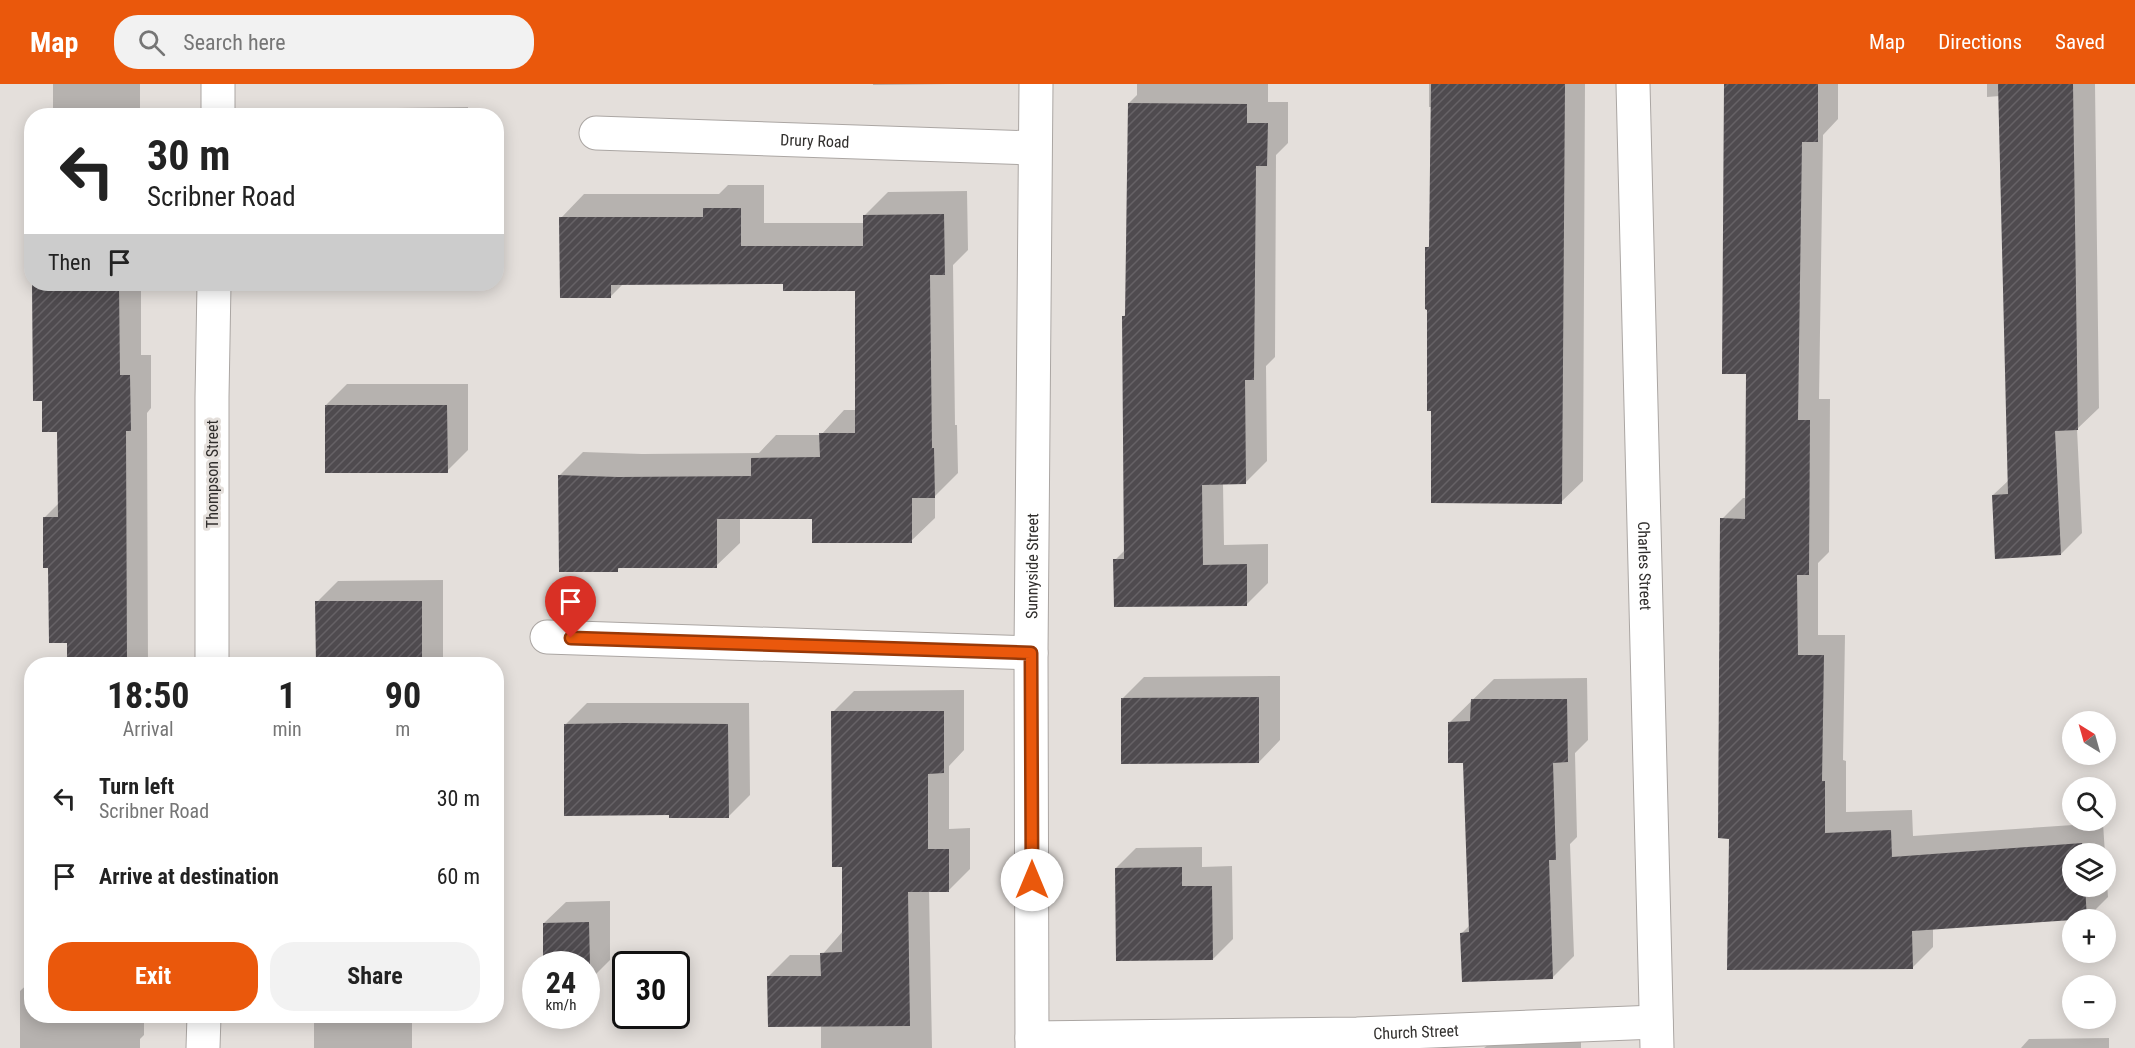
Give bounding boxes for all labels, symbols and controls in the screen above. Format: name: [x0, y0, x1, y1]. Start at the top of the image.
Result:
search box: [114, 15, 534, 69]
text: Map: [30, 26, 78, 59]
icon: search: [135, 26, 168, 59]
text: Search here: [183, 30, 286, 55]
text: Map: [1869, 30, 1905, 54]
text: Directions: [1938, 30, 2022, 54]
text: Saved: [2055, 30, 2105, 54]
street label: Drury Road: [780, 130, 850, 151]
text: 30 m: [147, 131, 230, 180]
icon: left: [48, 132, 126, 210]
text: Scribner Road: [147, 181, 296, 213]
icon: arrive: [103, 246, 136, 279]
text: Then: [48, 250, 91, 275]
street label: Thompson Street: [203, 420, 222, 528]
street label: Sunnyside Street: [1022, 513, 1042, 619]
street label: Charles Street: [1634, 521, 1656, 611]
pin: [545, 576, 596, 638]
icon: arrive: [554, 585, 587, 618]
text: 18:50: [107, 675, 190, 717]
text: 1: [278, 675, 296, 717]
text: 90: [385, 675, 421, 717]
north arrow: [2062, 711, 2116, 765]
map controls: [2062, 711, 2116, 1029]
text: Arrival: [123, 717, 174, 741]
text: min: [272, 717, 302, 741]
text: m: [395, 717, 410, 741]
text: Turn left: [99, 774, 174, 799]
button: search: [2062, 777, 2116, 831]
icon: left: [48, 782, 81, 815]
text: 30 m: [437, 786, 480, 811]
text: Scribner Road: [99, 799, 209, 823]
button: layers: [2062, 843, 2116, 897]
position arrow: [1000, 848, 1064, 912]
icon: arrive: [48, 860, 81, 893]
text: Arrive at destination: [99, 864, 279, 889]
text: 60 m: [437, 864, 480, 889]
button: +: [2062, 909, 2116, 963]
button: Exit: [48, 942, 258, 1011]
button: Share: [270, 942, 480, 1011]
speed limit sign: 30: [612, 951, 690, 1029]
text: 24: [546, 965, 576, 1000]
button: −: [2062, 975, 2116, 1029]
text: km/h: [546, 996, 576, 1014]
street label: Church Street: [1373, 1020, 1459, 1043]

